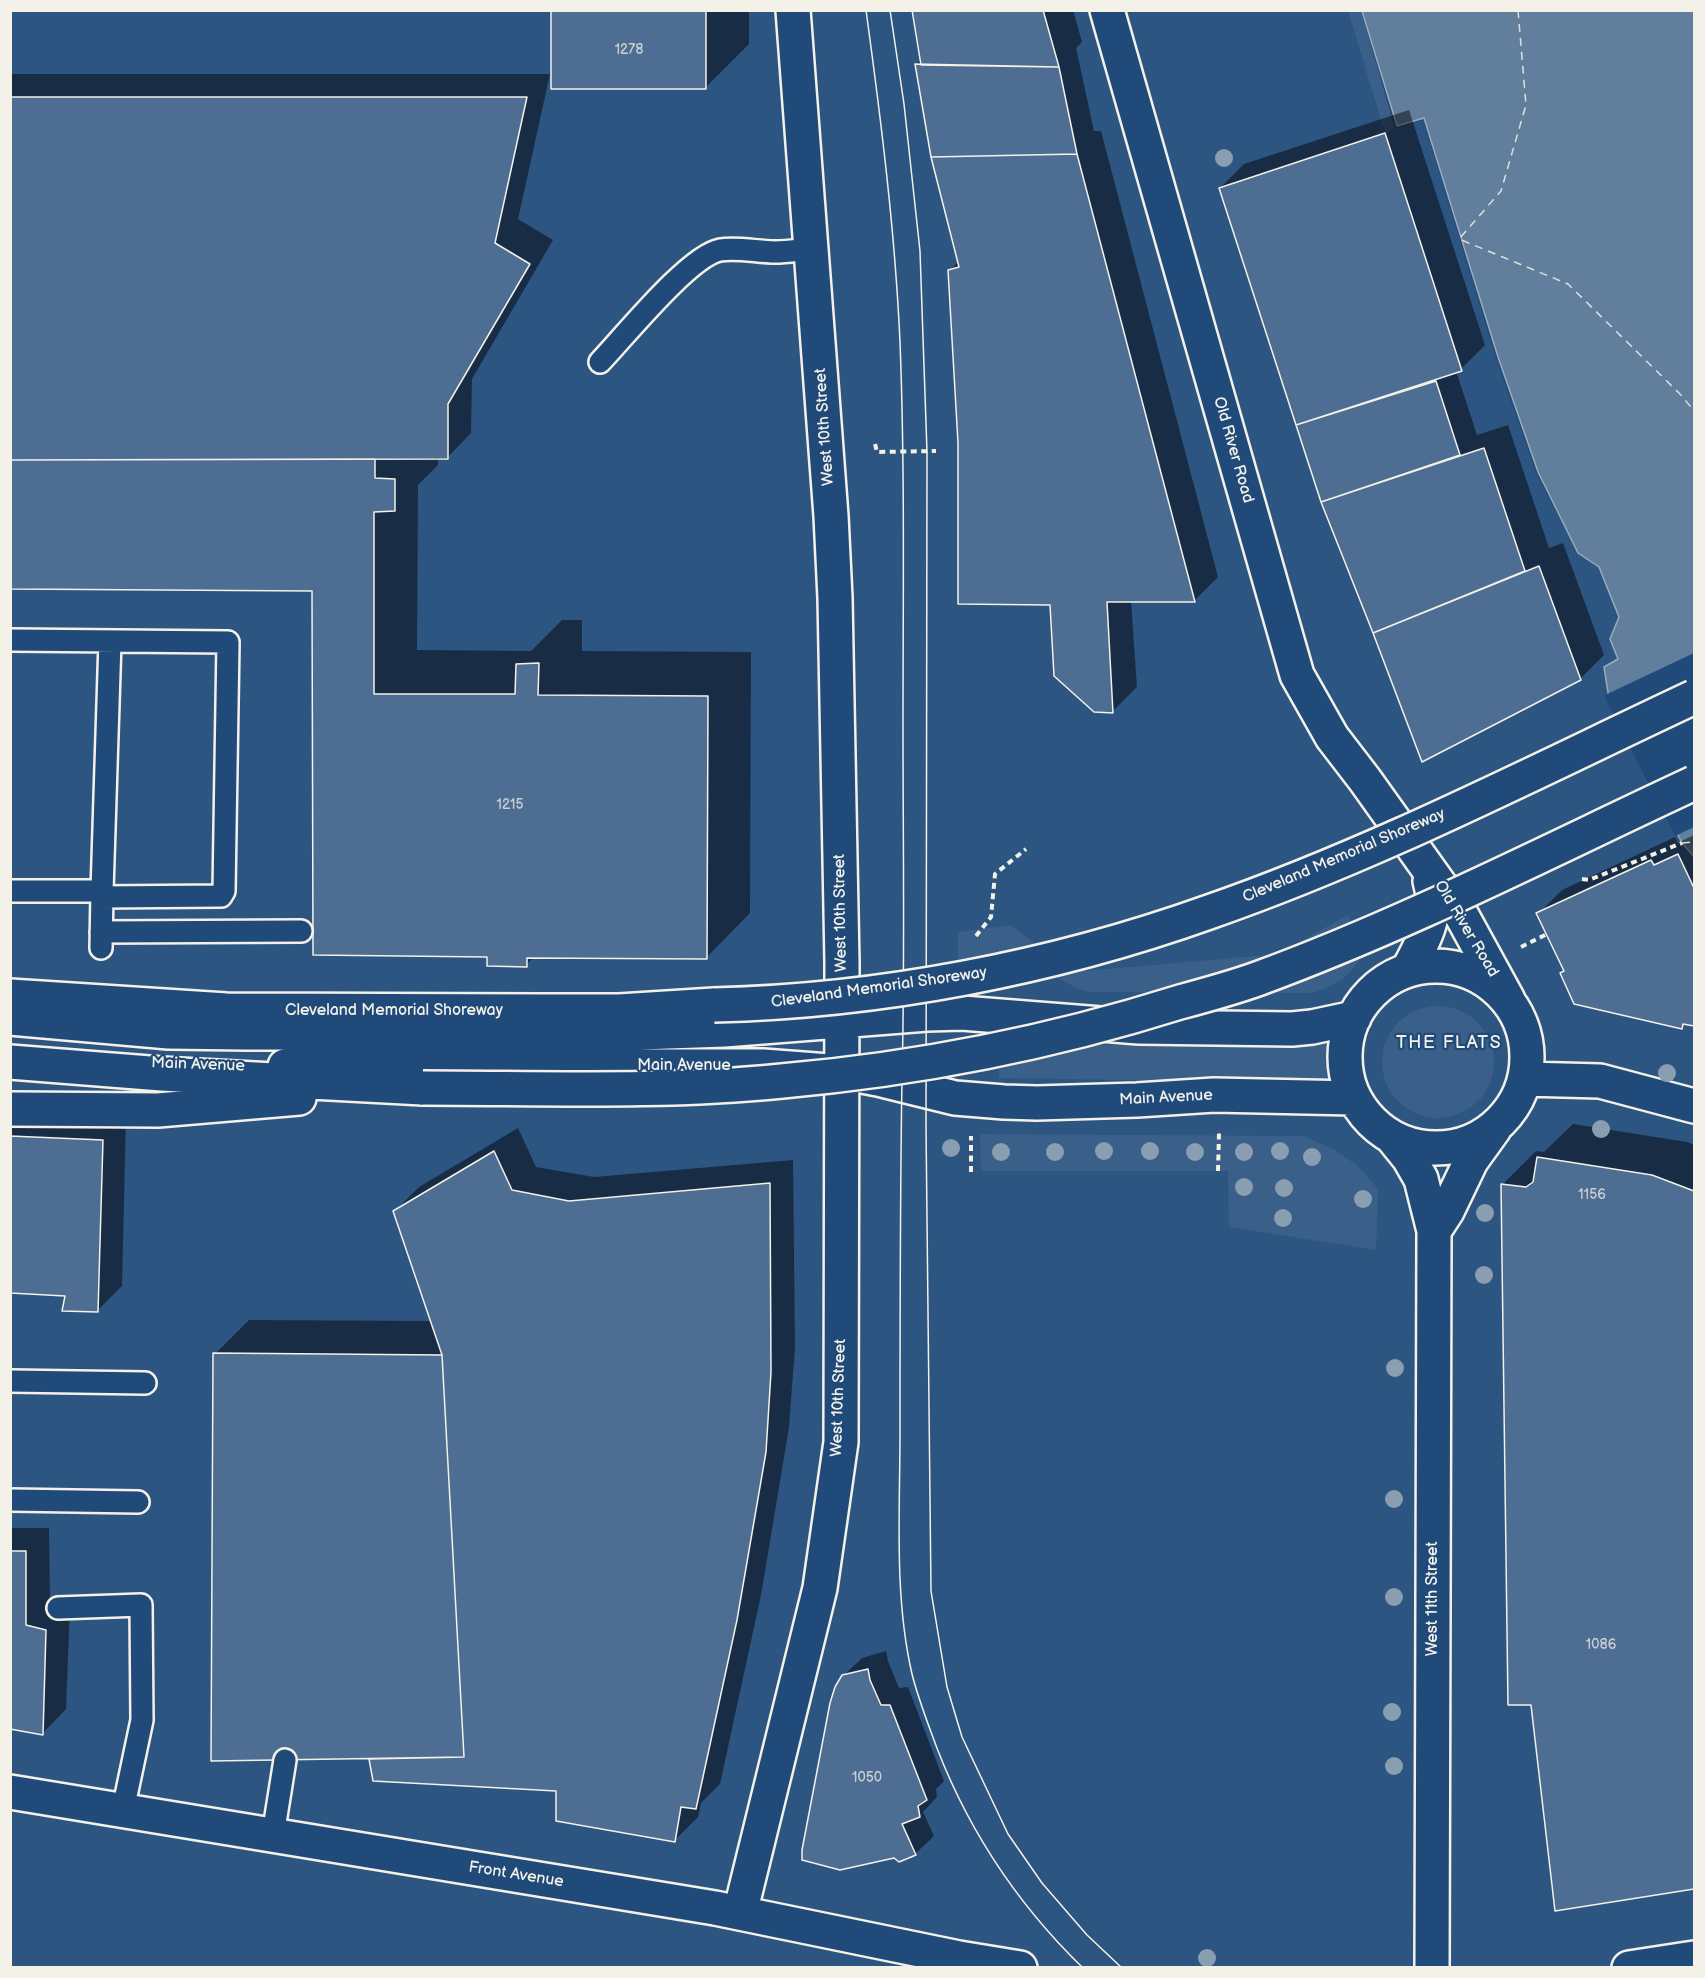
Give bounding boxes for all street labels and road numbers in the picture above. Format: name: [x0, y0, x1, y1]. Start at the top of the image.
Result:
street label: West 10th Street: [811, 368, 839, 486]
street label: Old River Road: [1209, 395, 1257, 505]
street label: Cleveland Memorial Shoreway: [1240, 805, 1448, 907]
street label: West 10th Street: [830, 854, 852, 972]
street label: Old River Road: [1430, 877, 1502, 981]
street label: Cleveland Memorial Shoreway: [770, 963, 988, 1013]
street label: Cleveland Memorial Shoreway: [285, 1001, 503, 1021]
street label: Main Avenue: [151, 1054, 245, 1076]
street label: Main Avenue: [637, 1056, 731, 1076]
street label: Main Avenue: [1119, 1086, 1213, 1110]
street label: West 10th Street: [827, 1339, 851, 1457]
street label: West 11th Street: [1423, 1542, 1443, 1656]
street label: Front Avenue: [467, 1858, 565, 1892]

